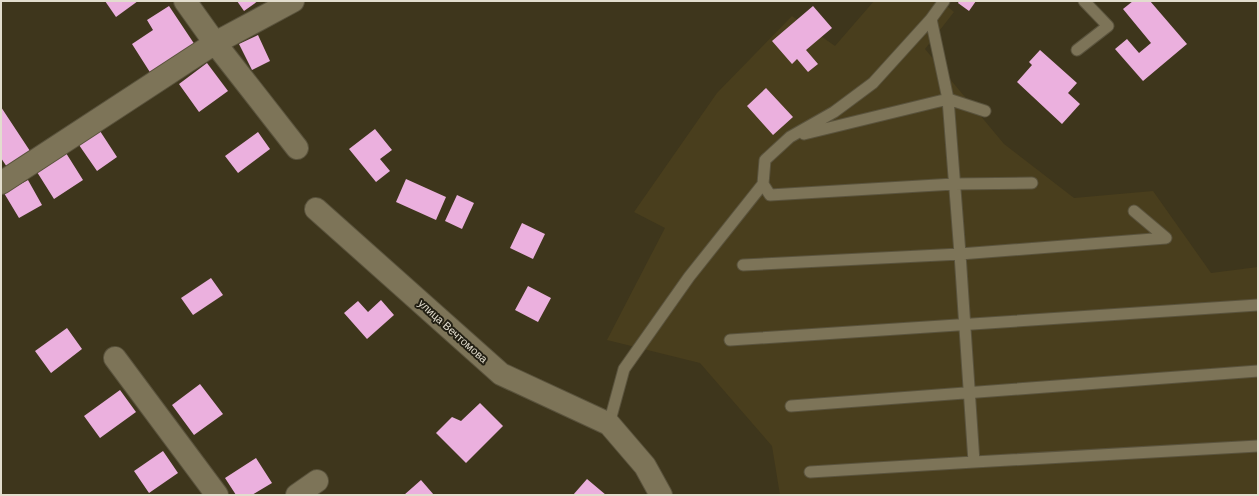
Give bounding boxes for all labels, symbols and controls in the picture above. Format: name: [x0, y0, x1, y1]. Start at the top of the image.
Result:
street label: улица Вечтомова: [415, 296, 491, 366]

